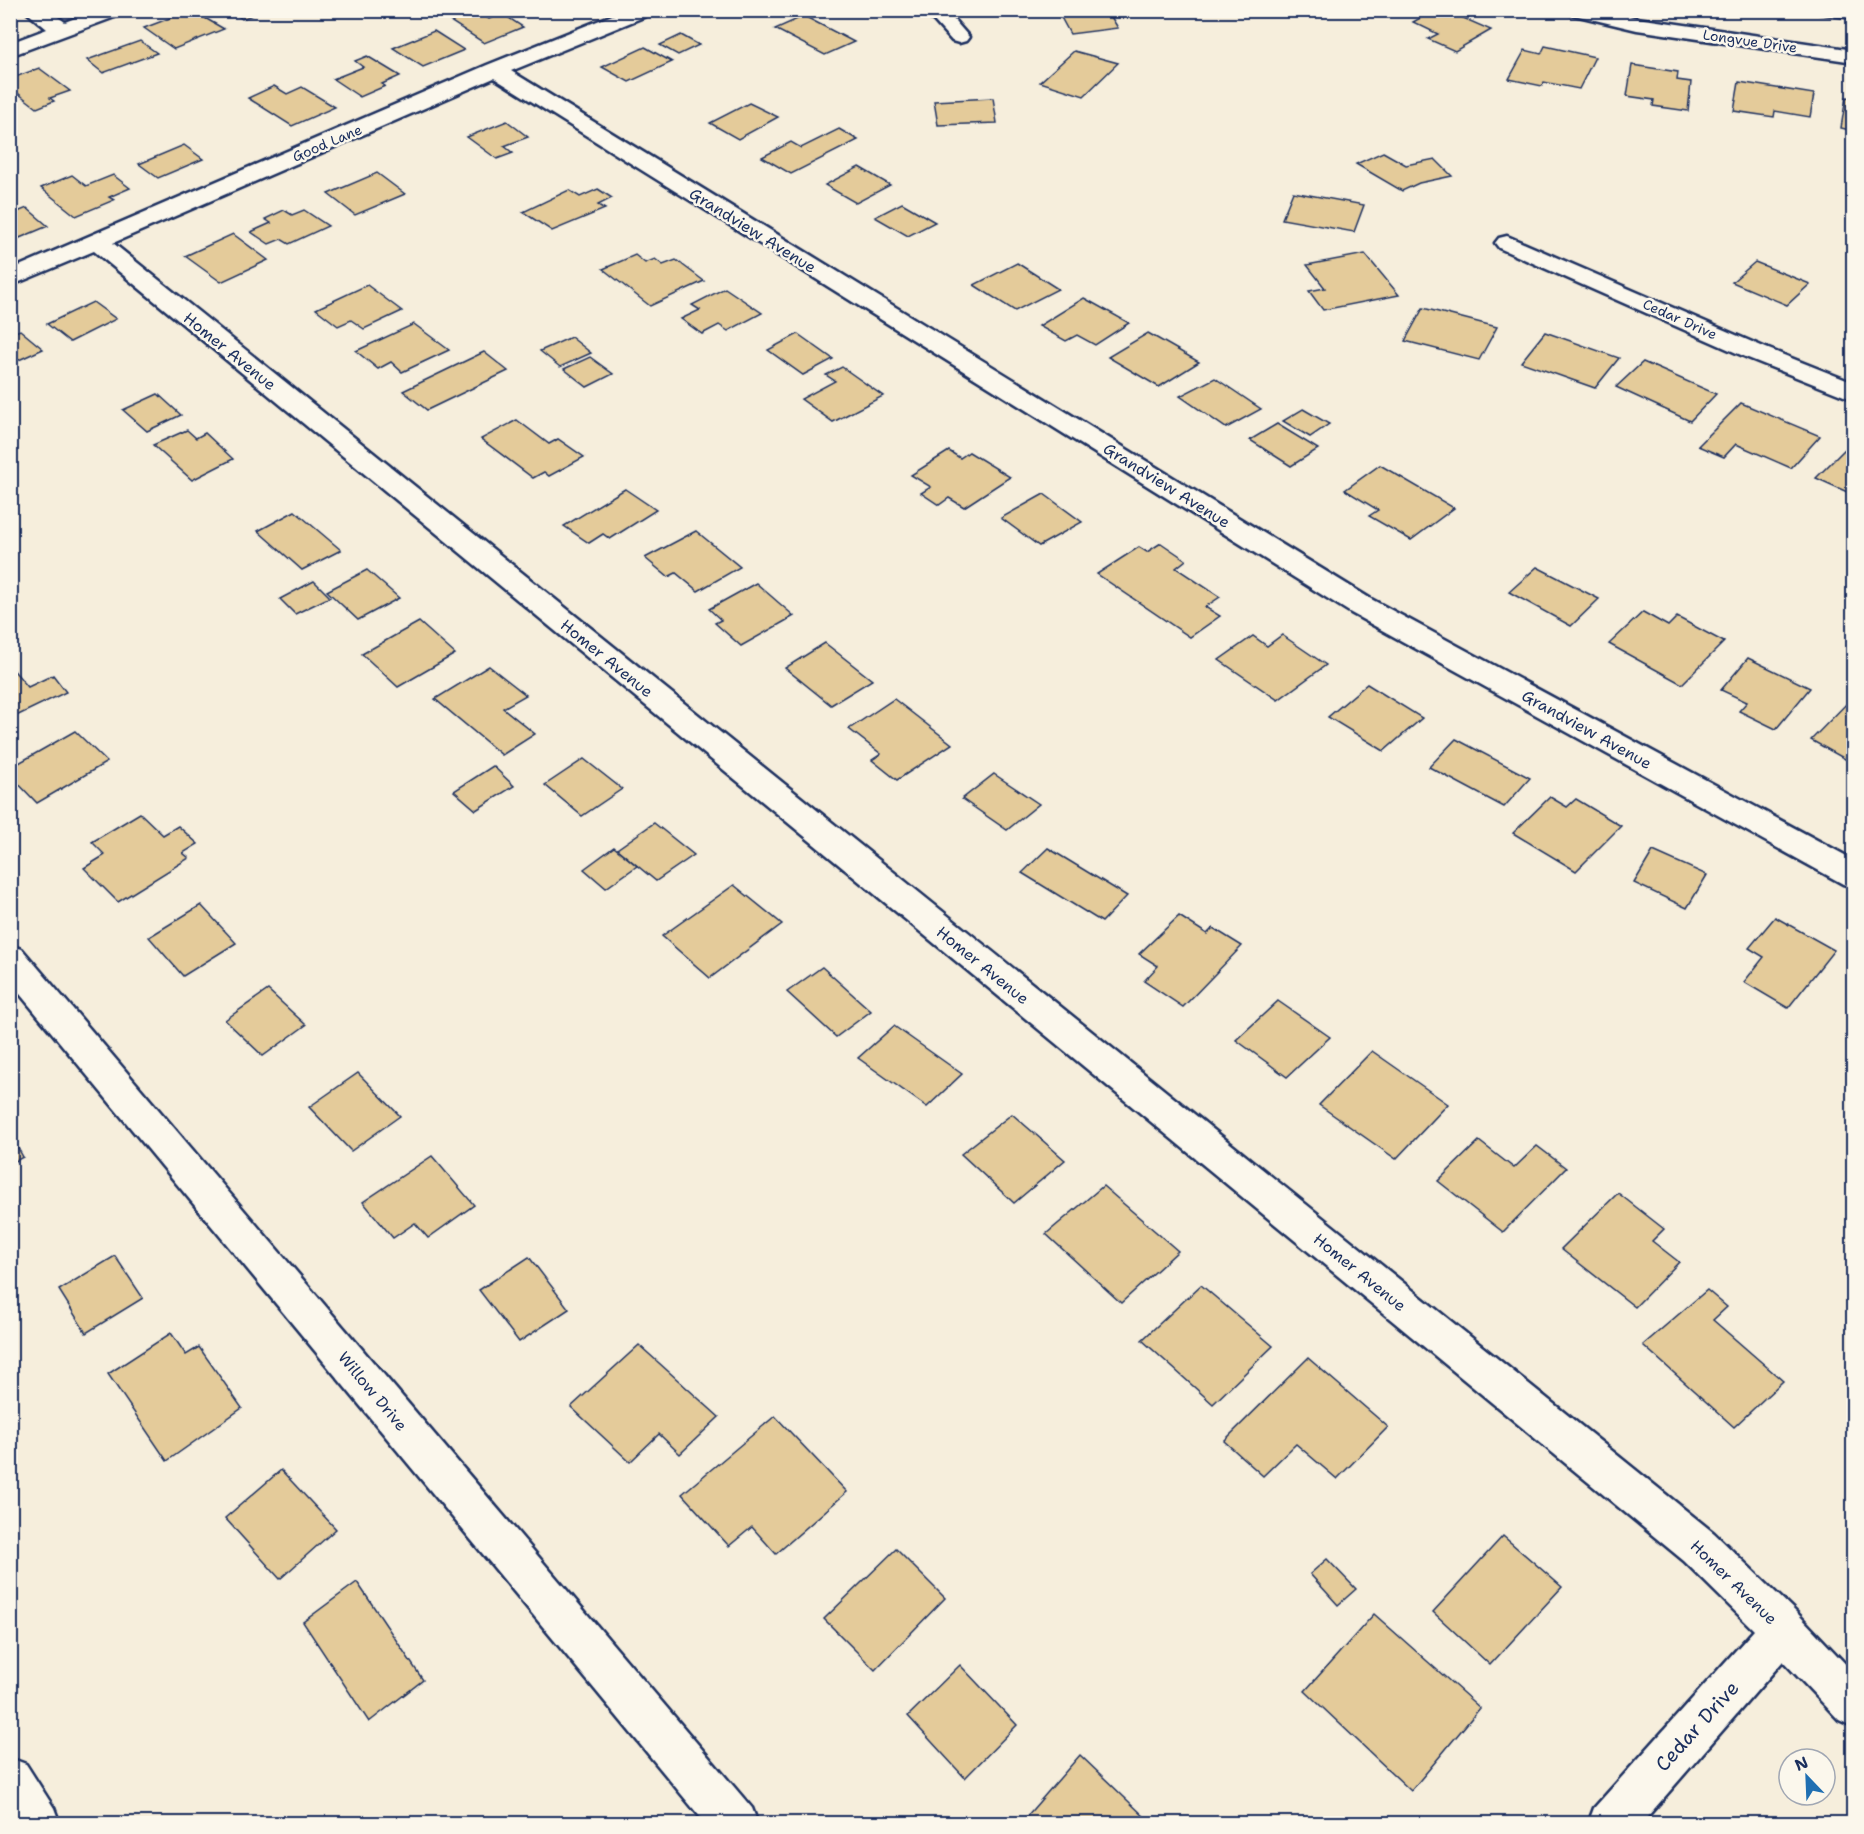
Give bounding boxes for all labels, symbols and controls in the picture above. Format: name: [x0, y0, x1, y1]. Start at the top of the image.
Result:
street label: Longvue Drive: [1702, 25, 1798, 57]
street label: Good Lane: [289, 120, 365, 166]
street label: Grandview Avenue: [685, 183, 820, 278]
street label: Cedar Drive: [1640, 295, 1720, 343]
street label: Homer Avenue: [179, 308, 280, 395]
street label: Grandview Avenue: [1099, 438, 1234, 533]
street label: Homer Avenue: [556, 615, 657, 702]
street label: Grandview Avenue: [1518, 685, 1656, 774]
street label: Homer Avenue: [932, 922, 1033, 1009]
street label: Homer Avenue: [1309, 1229, 1410, 1316]
street label: Willow Drive: [333, 1347, 412, 1435]
street label: Homer Avenue: [1686, 1536, 1782, 1629]
street label: Cedar Drive: [1649, 1675, 1745, 1777]
north arrow: [1777, 1747, 1837, 1807]
text: N: [1791, 1752, 1811, 1776]

